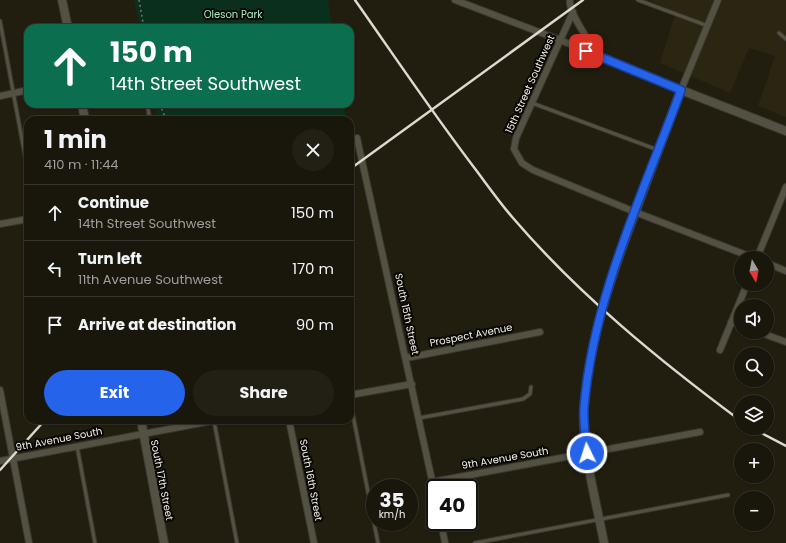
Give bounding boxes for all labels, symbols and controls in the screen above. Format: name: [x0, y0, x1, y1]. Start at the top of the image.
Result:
park label: Oleson Park: [204, 7, 263, 22]
street label: 15th Street Southwest: [502, 32, 559, 136]
text: 150 m: [110, 33, 193, 72]
pin: [569, 34, 603, 68]
icon: ahead: [44, 40, 96, 92]
icon: arrive: [575, 40, 597, 62]
text: 14th Street Southwest: [110, 71, 301, 96]
text: 1 min: [44, 123, 107, 156]
button: close: [292, 129, 334, 171]
text: 410 m · 11:44: [44, 155, 119, 174]
text: Continue: [78, 192, 149, 213]
icon: ahead: [44, 202, 66, 224]
text: 150 m: [291, 202, 334, 223]
text: 14th Street Southwest: [78, 214, 216, 233]
text: Turn left: [78, 248, 142, 269]
north arrow: [734, 251, 774, 291]
map controls: [734, 251, 774, 531]
icon: left: [44, 258, 66, 280]
text: 170 m: [292, 258, 334, 279]
text: 11th Avenue Southwest: [78, 270, 223, 289]
street label: South 15th Street: [391, 272, 423, 356]
button: sound: [734, 299, 774, 339]
icon: arrive: [44, 314, 66, 336]
text: Arrive at destination: [78, 314, 236, 335]
text: 90 m: [296, 314, 334, 335]
street label: Prospect Avenue: [428, 320, 514, 350]
button: search: [734, 347, 774, 387]
button: Exit: [44, 370, 185, 416]
button: Share: [193, 370, 334, 416]
button: layers: [734, 395, 774, 435]
street label: 9th Avenue South: [14, 423, 104, 455]
position arrow: [566, 432, 608, 474]
street label: South 17th Street: [147, 438, 177, 522]
street label: South 16th Street: [296, 438, 326, 522]
street label: 9th Avenue South: [460, 443, 550, 473]
button: +: [734, 443, 774, 483]
speed limit sign: 40: [426, 479, 478, 531]
text: 35: [379, 486, 405, 514]
button: −: [734, 491, 774, 531]
text: km/h: [379, 507, 405, 522]

